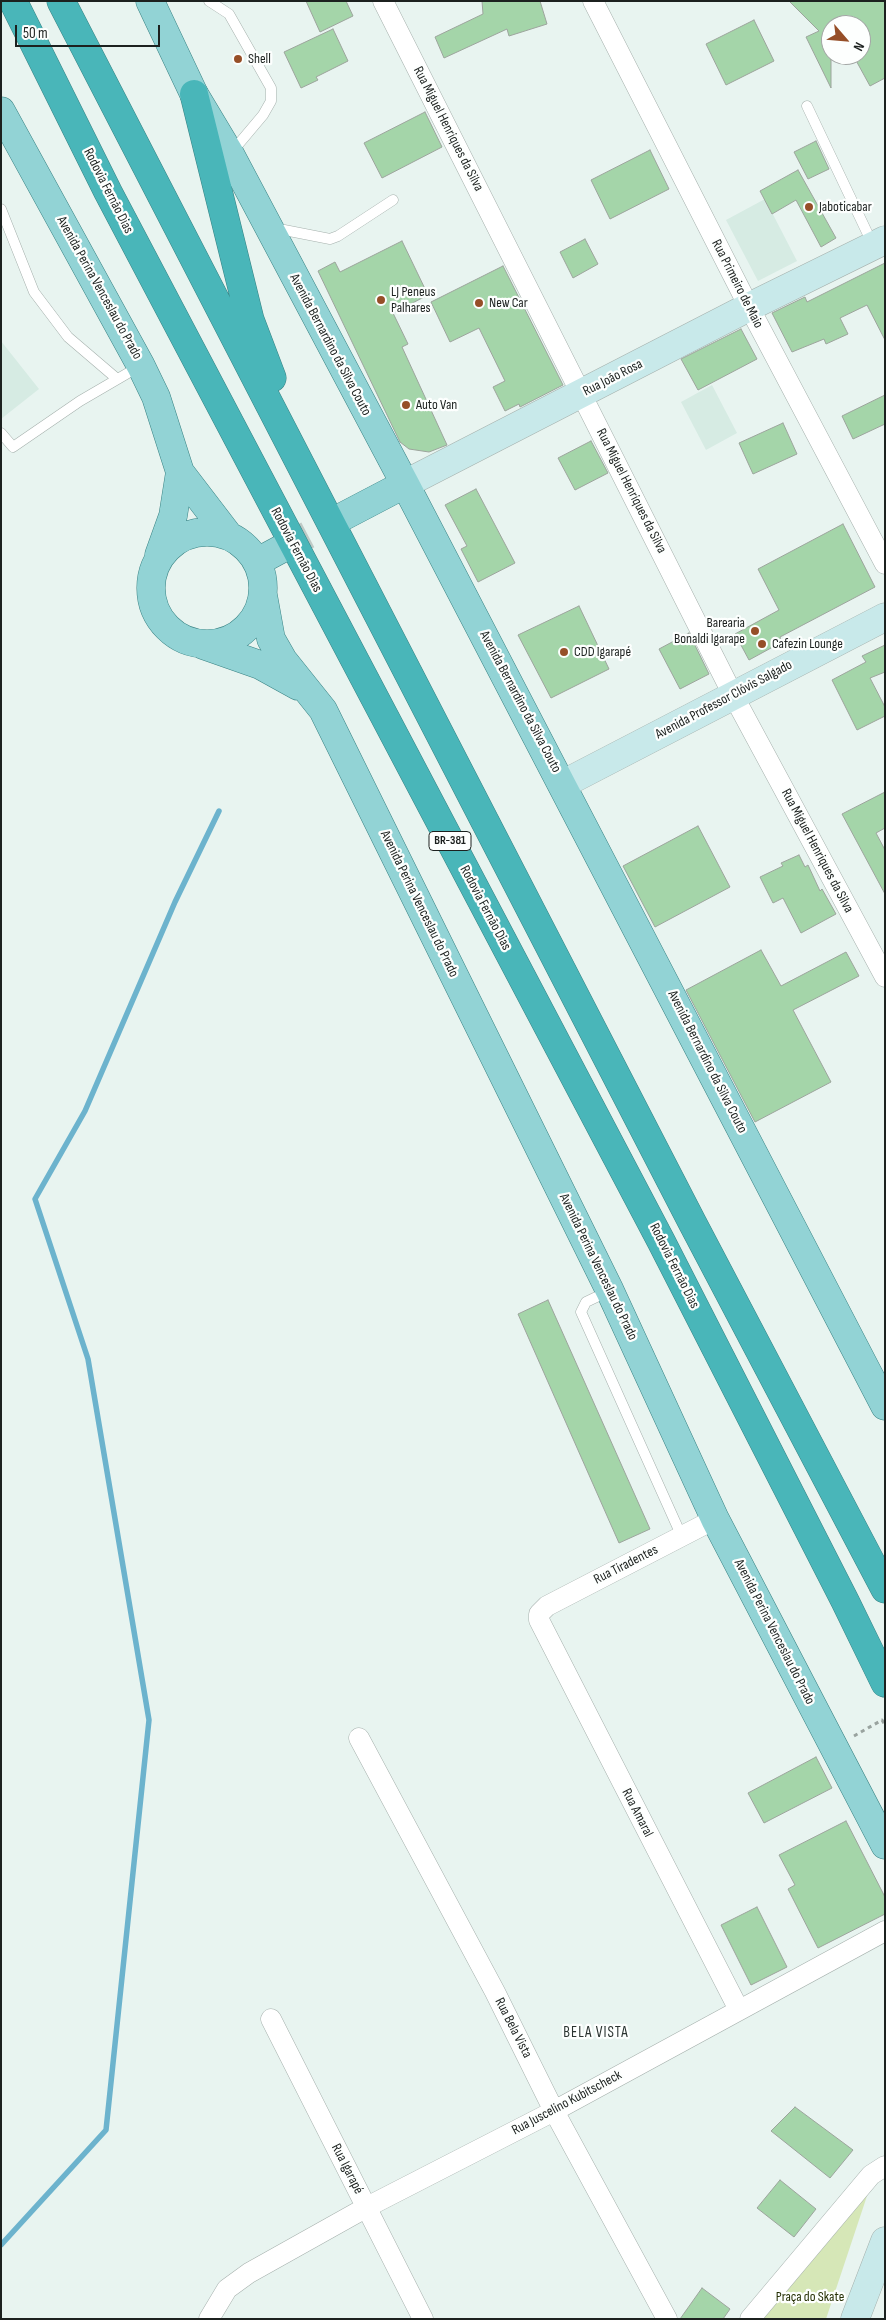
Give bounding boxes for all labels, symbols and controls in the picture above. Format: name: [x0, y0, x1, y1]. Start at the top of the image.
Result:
scale bar: [18, 15, 162, 47]
north arrow: [821, 15, 871, 65]
text: 50 m: [23, 24, 48, 43]
text: N: [850, 39, 868, 54]
place label: Shell: [248, 51, 271, 67]
marker: Shell: [232, 53, 244, 65]
street label: Rua Miguel Henriques da Silva: [409, 64, 487, 194]
street label: Rodovia Fernão Dias: [79, 146, 137, 236]
place label: Jaboticabar: [819, 199, 872, 215]
marker: Jaboticabar: [803, 201, 815, 213]
street label: Avenida Perina Venceslau do Prado: [53, 214, 145, 362]
street label: Rua Primeiro de Maio: [707, 237, 767, 331]
street label: Avenida Bernardino da Silva Couto: [285, 271, 375, 419]
place label: LJ Peneus Palhares: [391, 284, 435, 316]
marker: LJ Peneus Palhares: [375, 294, 387, 306]
place label: New Car: [489, 295, 528, 311]
marker: New Car: [473, 297, 485, 309]
street label: Rua João Rosa: [580, 356, 646, 400]
place label: Auto Van: [416, 397, 457, 413]
marker: Auto Van: [400, 399, 412, 411]
street label: Rua Miguel Henriques da Silva: [592, 426, 670, 556]
street label: Rodovia Fernão Dias: [267, 505, 325, 595]
place label: Barearia Bonaldi Igarape: [674, 615, 745, 648]
marker: Barearia Bonaldi Igarape: [749, 625, 761, 637]
street label: Avenida Bernardino da Silva Couto: [475, 628, 565, 776]
place label: Cafezin Lounge: [772, 636, 843, 652]
marker: Cafezin Lounge: [756, 638, 768, 650]
place label: CDD Igarapé: [574, 644, 631, 660]
marker: CDD Igarapé: [558, 646, 570, 658]
street label: Avenida Professor Clóvis Salgado: [653, 657, 795, 743]
street label: Rua Miguel Henriques da Silva: [777, 786, 857, 916]
street label: Avenida Perina Venceslau do Prado: [376, 828, 462, 980]
road number: BR-381: [429, 831, 471, 850]
street label: Rodovia Fernão Dias: [456, 863, 514, 953]
street label: Avenida Bernardino da Silva Couto: [664, 988, 750, 1136]
street label: Avenida Perina Venceslau do Prado: [555, 1191, 641, 1343]
street label: Rodovia Fernão Dias: [645, 1221, 703, 1311]
street label: Rua Tiradentes: [591, 1542, 661, 1588]
street label: Avenida Perina Venceslau do Prado: [730, 1556, 818, 1708]
street label: Rua Amaral: [618, 1786, 656, 1840]
street label: Rua Bela Vista: [491, 1995, 535, 2061]
district label: BELA VISTA: [562, 2024, 630, 2042]
street label: Rua Juscelino Kubitscheck: [509, 2067, 625, 2139]
street label: Rua Igarapé: [327, 2141, 367, 2197]
park label: Praça do Skate: [776, 2289, 844, 2305]

